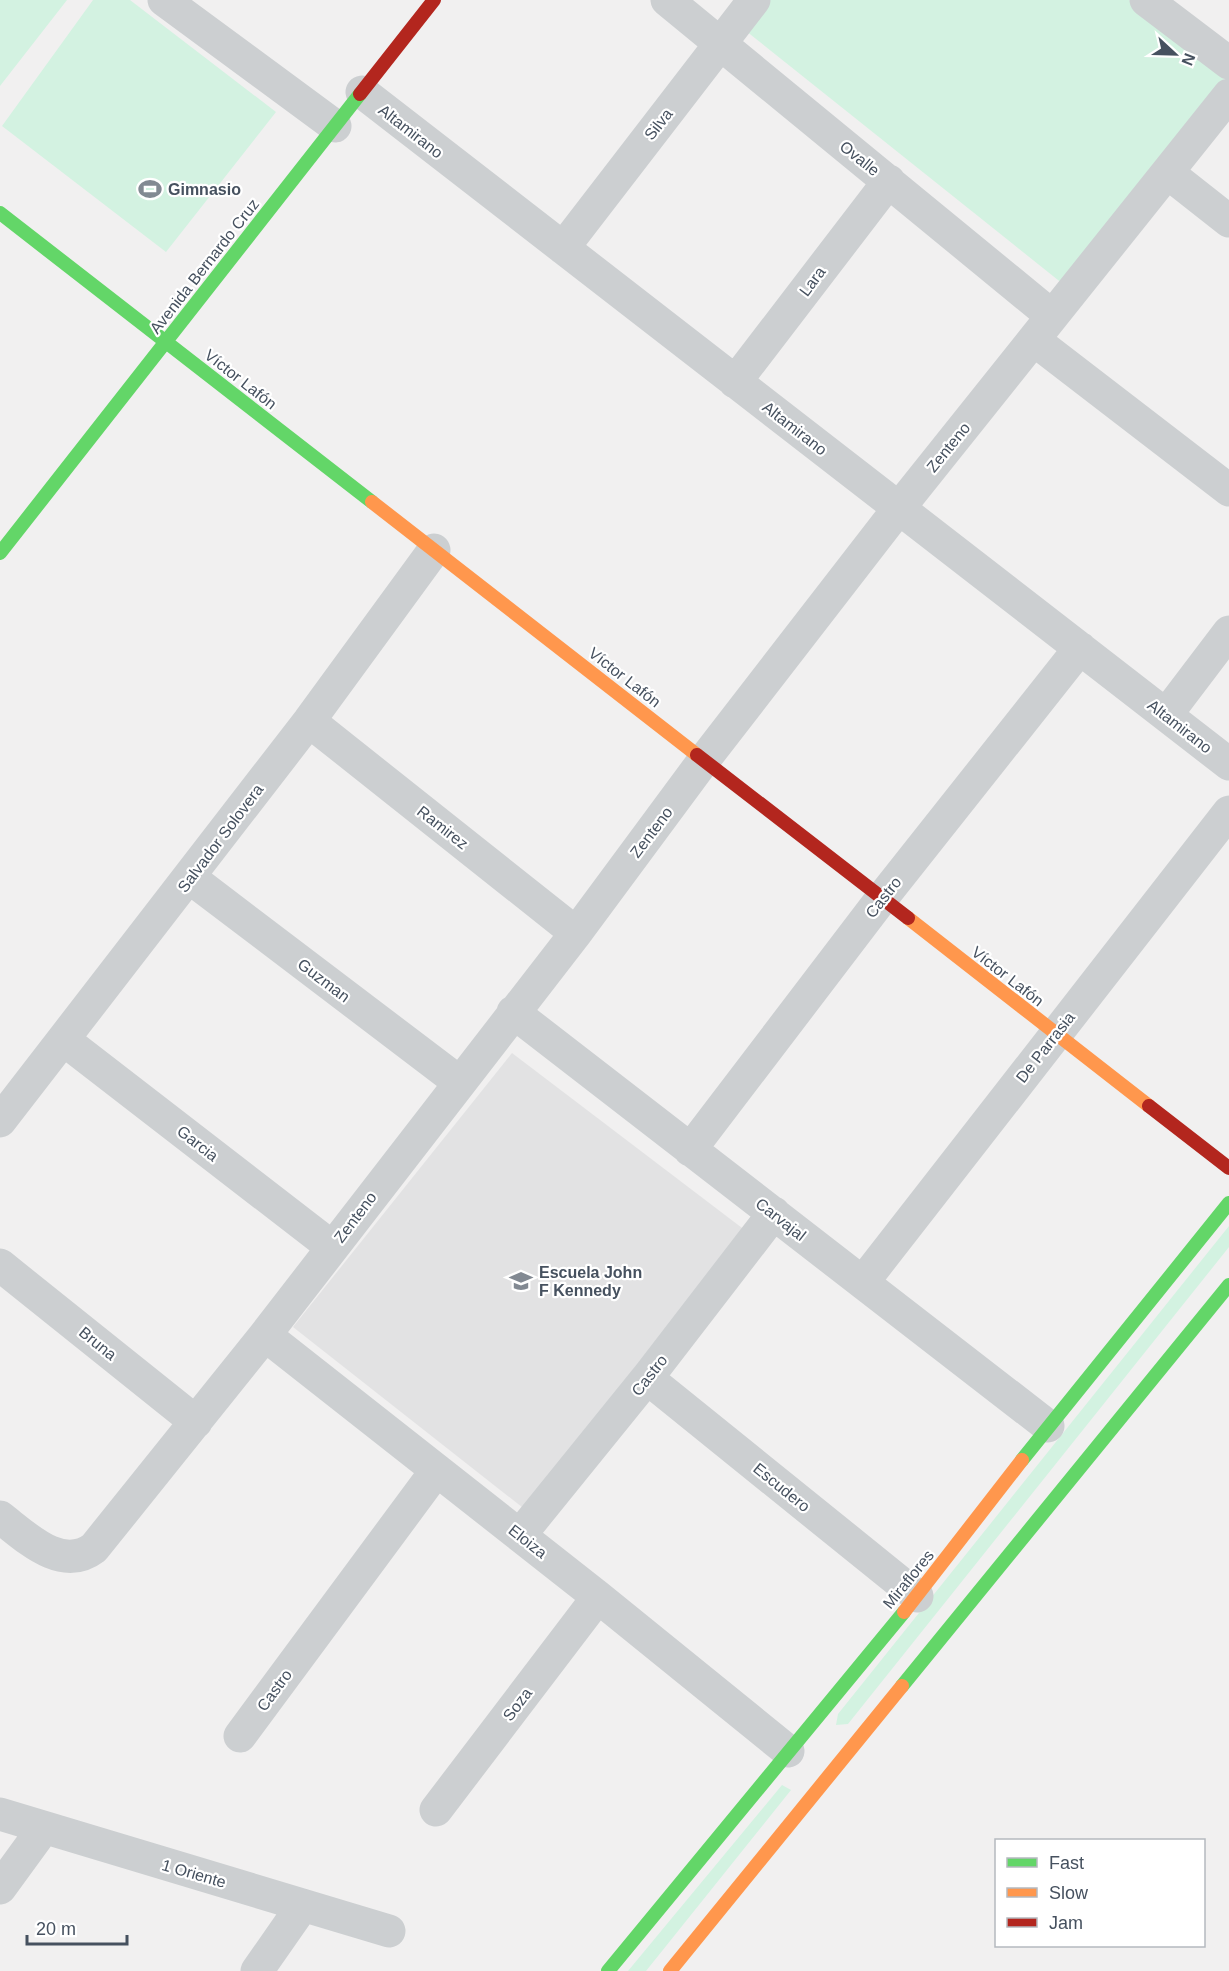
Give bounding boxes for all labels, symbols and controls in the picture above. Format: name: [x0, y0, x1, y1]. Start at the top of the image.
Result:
north arrow: [1145, 24, 1205, 84]
text: N: [1178, 51, 1198, 68]
street label: Altamirano: [375, 101, 446, 162]
street label: Silva: [641, 105, 676, 143]
street label: Ovalle: [837, 138, 883, 179]
sports icon: Gimnasio: [137, 176, 163, 202]
place label: Gimnasio: [168, 181, 241, 198]
street label: Avenida Bernardo Cruz: [147, 196, 262, 337]
street label: Lara: [796, 263, 829, 299]
street label: Víctor Lafón: [201, 346, 280, 413]
street label: Altamirano: [759, 398, 830, 459]
street label: Zenteno: [923, 419, 974, 475]
street label: Víctor Lafón: [585, 644, 664, 711]
street label: Altamirano: [1144, 696, 1215, 757]
street label: Salvador Solovera: [174, 781, 267, 896]
street label: Ramirez: [414, 802, 471, 852]
street label: Zenteno: [627, 804, 676, 861]
street label: Castro: [862, 873, 905, 921]
street label: Víctor Lafón: [968, 943, 1047, 1010]
street label: Guzman: [294, 955, 353, 1005]
street label: De Parrasia: [1013, 1009, 1078, 1086]
street label: Garcia: [174, 1122, 222, 1165]
street label: Zenteno: [331, 1189, 380, 1246]
street label: Carvajal: [752, 1195, 809, 1244]
place label: Escuela John F Kennedy: [539, 1264, 642, 1299]
school or university icon: Escuela John F Kennedy: [508, 1268, 534, 1294]
street label: Bruna: [76, 1323, 120, 1363]
street label: Castro: [628, 1351, 671, 1399]
street label: Escudero: [750, 1460, 813, 1515]
street label: Eloiza: [505, 1521, 550, 1562]
street label: Miraflores: [880, 1547, 937, 1612]
street label: Castro: [254, 1666, 295, 1714]
street label: Soza: [500, 1685, 535, 1724]
legend: [995, 1839, 1205, 1947]
text: Fast: [1049, 1853, 1084, 1873]
street label: 1 Oriente: [160, 1856, 228, 1891]
text: Slow: [1049, 1883, 1089, 1903]
scale bar: [27, 1908, 128, 1946]
text: Jam: [1049, 1913, 1083, 1933]
text: 20 m: [36, 1919, 76, 1939]

